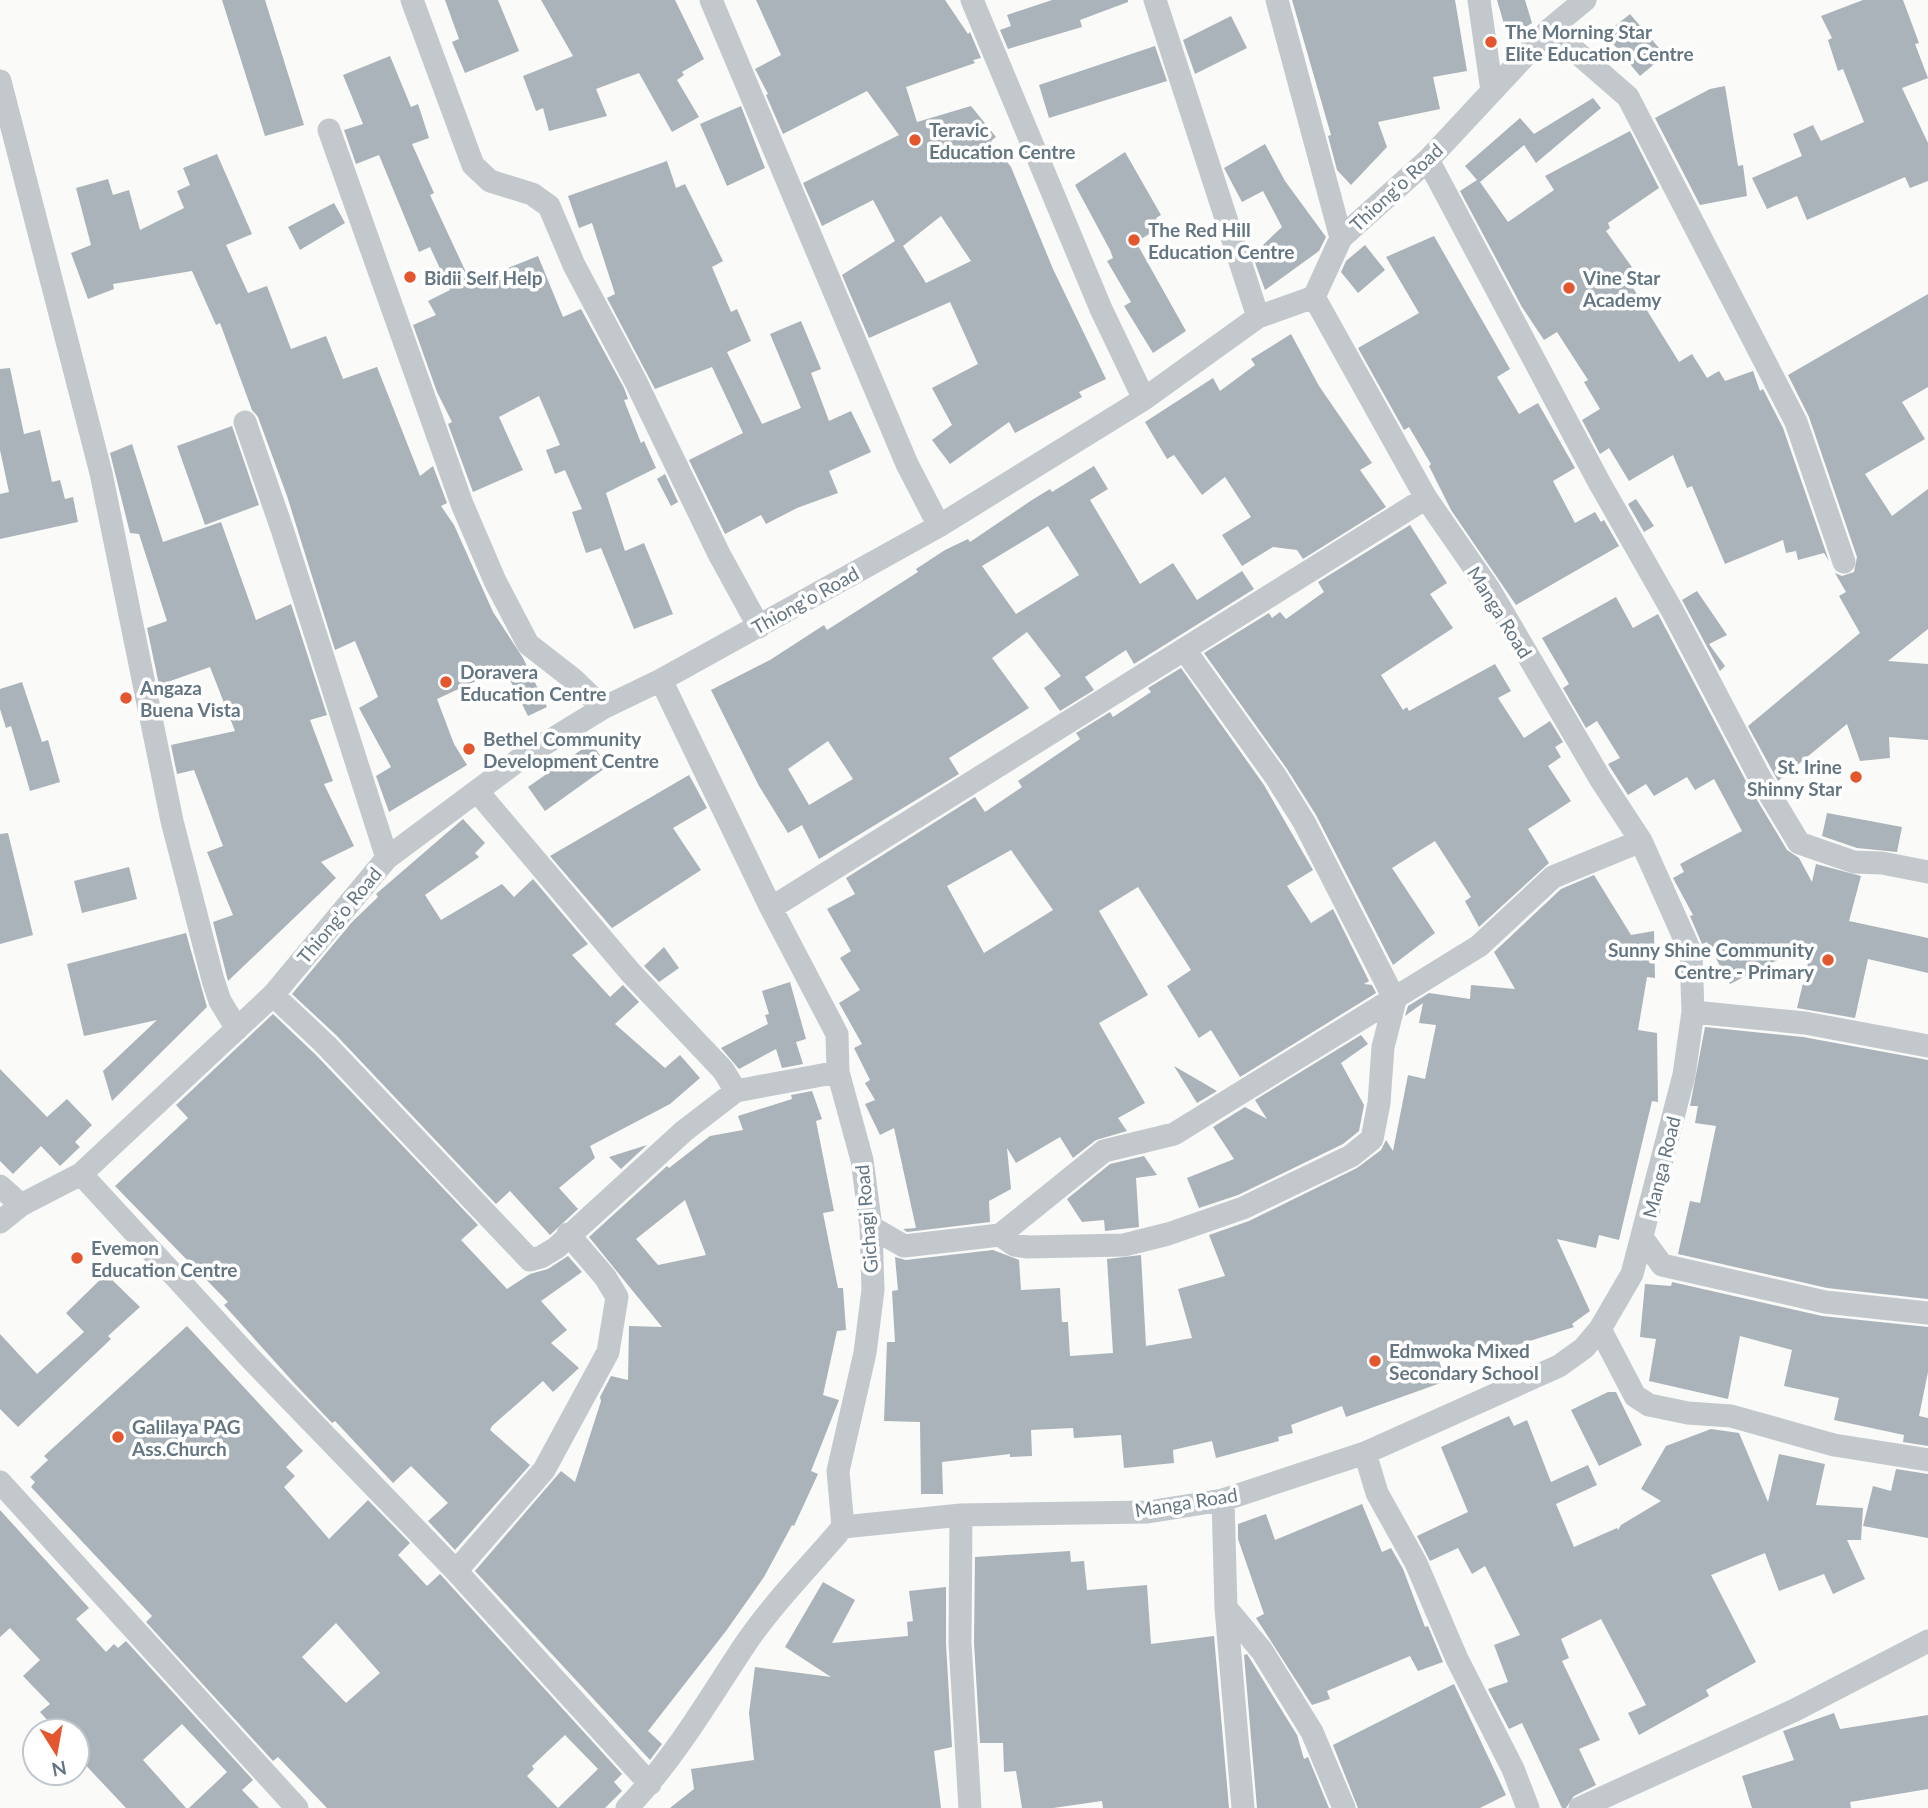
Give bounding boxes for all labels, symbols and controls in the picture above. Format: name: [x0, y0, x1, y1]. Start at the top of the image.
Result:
place label: The Morning Star Elite Education Centre: [1505, 20, 1694, 65]
marker: The Morning Star Elite Education Centre: [1483, 34, 1499, 50]
place label: Teravic Education Centre: [929, 118, 1075, 163]
marker: Teravic Education Centre: [907, 132, 923, 148]
street label: Thiong'o Road: [1345, 138, 1447, 236]
place label: The Red Hill Education Centre: [1148, 218, 1294, 263]
marker: The Red Hill Education Centre: [1126, 232, 1142, 248]
place label: Bidii Self Help: [424, 266, 543, 289]
place label: Vine Star Academy: [1582, 266, 1662, 311]
marker: Bidii Self Help: [402, 269, 418, 285]
marker: Vine Star Academy: [1561, 280, 1577, 296]
street label: Thiong'o Road: [747, 561, 863, 639]
street label: Manga Road: [1463, 562, 1537, 662]
place label: Doravera Education Centre: [460, 660, 606, 705]
marker: Doravera Education Centre: [438, 674, 454, 690]
place label: Angaza Buena Vista: [139, 676, 241, 721]
marker: Angaza Buena Vista: [118, 690, 134, 706]
place label: Bethel Community Development Centre: [483, 727, 659, 772]
marker: Bethel Community Development Centre: [461, 741, 477, 757]
place label: St. Irine Shinny Star: [1747, 755, 1843, 800]
marker: St. Irine Shinny Star: [1848, 769, 1864, 785]
street label: Thiong'o Road: [292, 862, 386, 968]
place label: Sunny Shine Community Centre - Primary: [1608, 938, 1815, 983]
marker: Sunny Shine Community Centre - Primary: [1820, 952, 1836, 968]
street label: Manga Road: [1637, 1114, 1685, 1220]
street label: Gichagi Road: [850, 1164, 882, 1274]
place label: Evemon Education Centre: [91, 1236, 237, 1281]
marker: Evemon Education Centre: [69, 1250, 85, 1266]
place label: Edmwoka Mixed Secondary School: [1389, 1339, 1539, 1384]
marker: Edmwoka Mixed Secondary School: [1367, 1353, 1383, 1369]
place label: Galilaya PAG Ass.Church: [131, 1415, 241, 1460]
marker: Galilaya PAG Ass.Church: [110, 1429, 126, 1445]
street label: Manga Road: [1133, 1483, 1239, 1521]
north arrow: [21, 1717, 91, 1787]
text: N: [50, 1756, 69, 1782]

